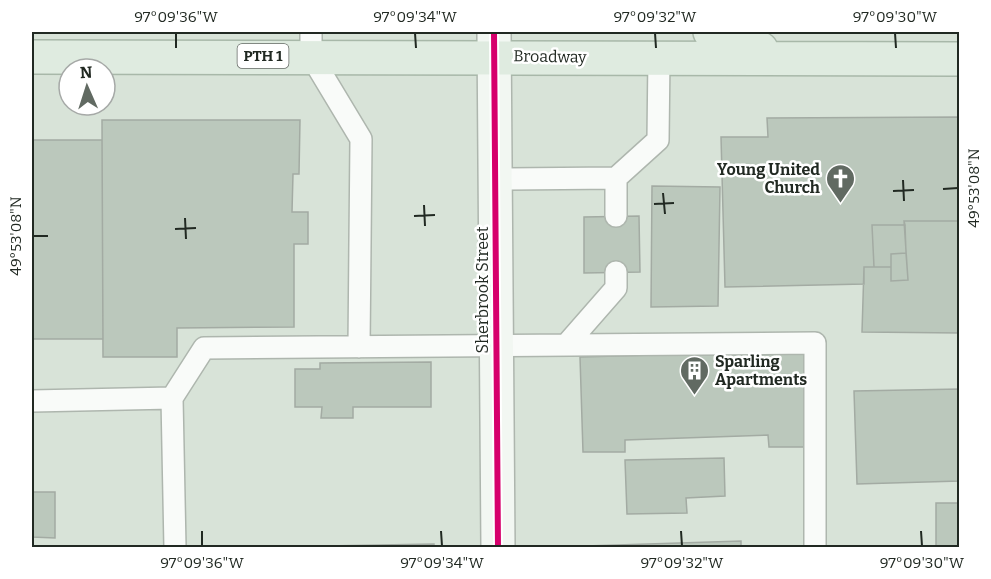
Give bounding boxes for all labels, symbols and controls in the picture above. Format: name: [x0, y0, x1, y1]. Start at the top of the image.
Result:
text: 97°09'36"W: [134, 8, 218, 26]
text: 97°09'34"W: [373, 8, 457, 26]
text: 97°09'32"W: [614, 8, 697, 26]
text: 97°09'30"W: [853, 8, 938, 26]
road number: PTH 1: [238, 44, 288, 68]
street label: Broadway: [513, 46, 587, 67]
north arrow: [57, 57, 117, 117]
text: N: [80, 63, 93, 82]
text: 49°53'08"N: [965, 148, 983, 228]
place label: Young United Church: [717, 160, 820, 197]
church icon: Young United Church: [825, 162, 857, 204]
text: 49°53'08"N: [7, 196, 25, 276]
street label: Sherbrook Street: [473, 226, 492, 353]
place label: Sparling Apartments: [715, 352, 807, 389]
building icon: Sparling Apartments: [678, 354, 710, 396]
text: 97°09'36"W: [160, 554, 244, 572]
text: 97°09'34"W: [400, 554, 484, 572]
text: 97°09'32"W: [641, 554, 724, 572]
text: 97°09'30"W: [880, 554, 965, 572]

